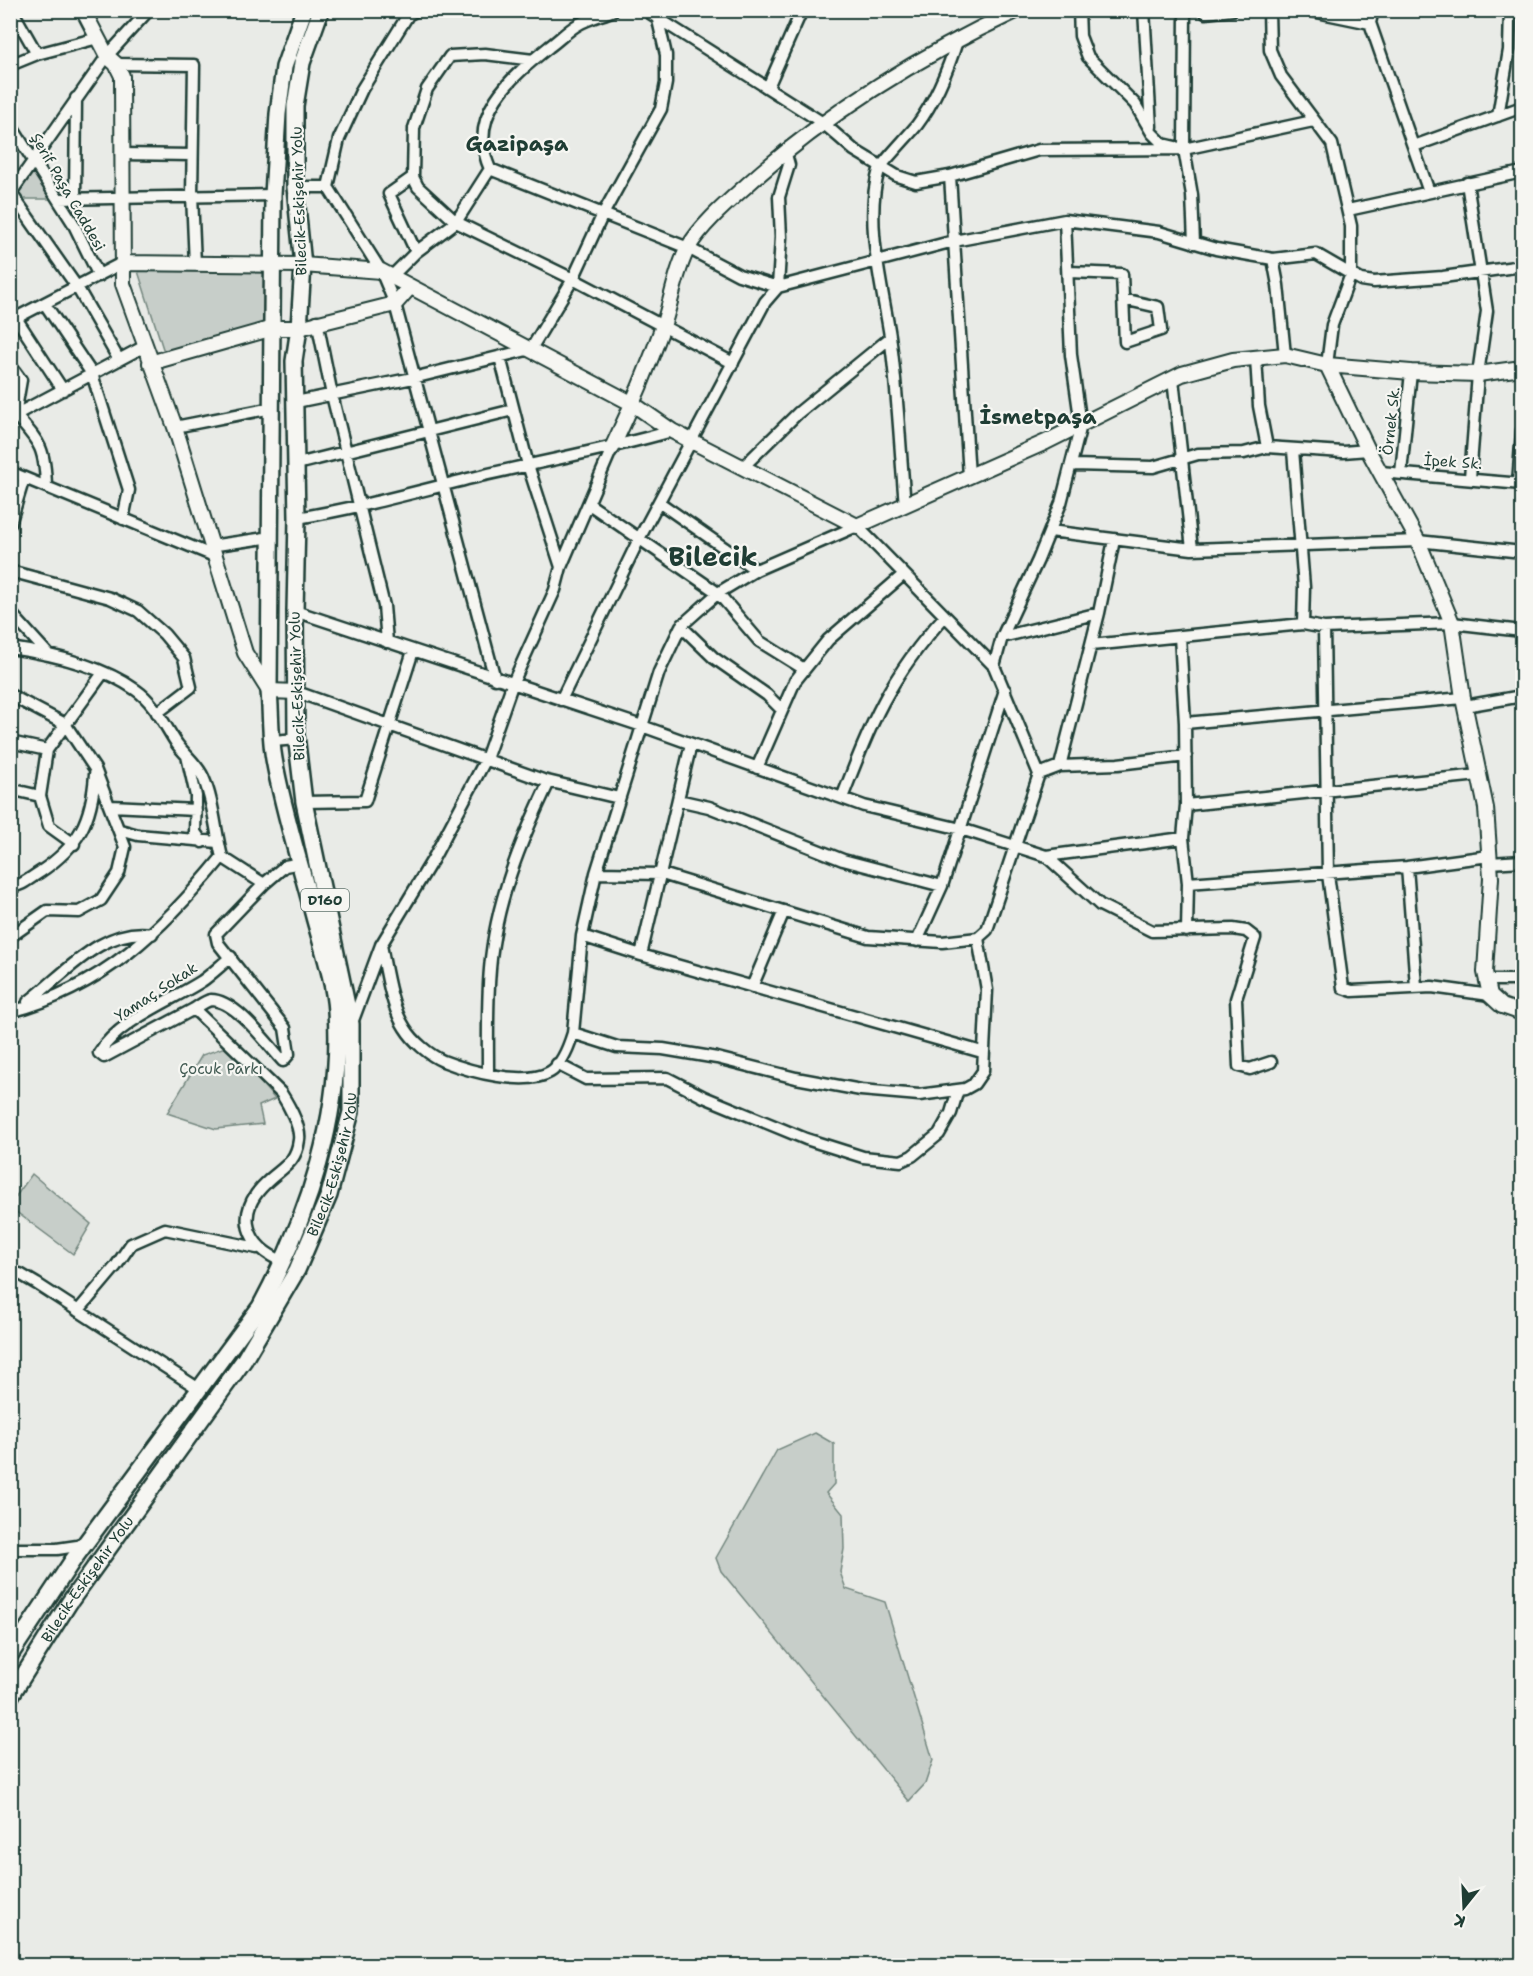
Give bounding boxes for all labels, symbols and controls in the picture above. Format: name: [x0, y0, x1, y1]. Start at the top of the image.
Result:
street label: Bilecik-Eskişehir Yolu: [286, 126, 312, 276]
street label: Şerif Paşa Caddesi: [26, 129, 110, 255]
district label: Gazipaşa: [466, 130, 569, 158]
street label: Örnek Sk.: [1377, 386, 1405, 456]
district label: İsmetpaşa: [979, 403, 1097, 431]
street label: İpek Sk.: [1423, 450, 1483, 474]
district label: Bilecik: [668, 538, 758, 575]
street label: Bilecik-Eskişehir Yolu: [284, 611, 310, 761]
road number: D160: [301, 889, 349, 911]
street label: Yamaç Sokak: [111, 958, 201, 1026]
park label: Çocuk Parkı: [179, 1059, 263, 1079]
street label: Bilecik-Eskişehir Yolu: [302, 1092, 361, 1240]
street label: Bilecik-Eskişehir Yolu: [37, 1512, 138, 1646]
north arrow: [1434, 1877, 1494, 1937]
text: K: [1451, 1909, 1468, 1932]

